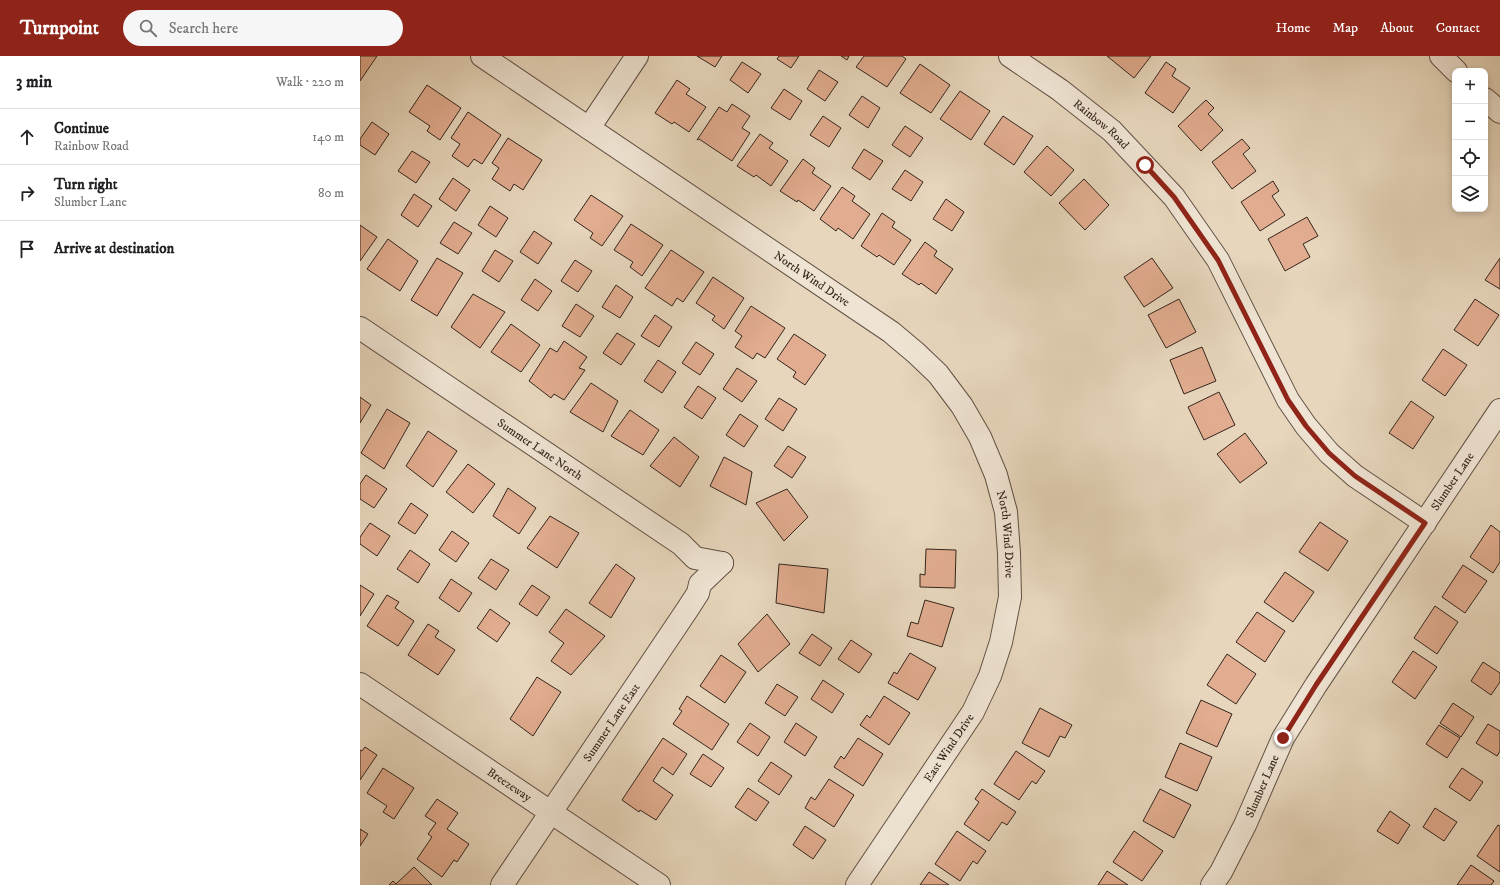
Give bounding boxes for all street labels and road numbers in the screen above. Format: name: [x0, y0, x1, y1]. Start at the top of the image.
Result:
street label: Rainbow Road: [1070, 96, 1132, 152]
street label: North Wind Drive: [771, 248, 853, 310]
street label: Summer Lane North: [494, 415, 586, 484]
street label: Slumber Lane: [1427, 449, 1477, 513]
street label: North Wind Drive: [993, 489, 1017, 578]
street label: Summer Lane East: [580, 680, 643, 764]
street label: East Wind Drive: [921, 711, 977, 785]
street label: Slumber Lane: [1242, 752, 1282, 820]
street label: Breezeway: [484, 764, 535, 805]

